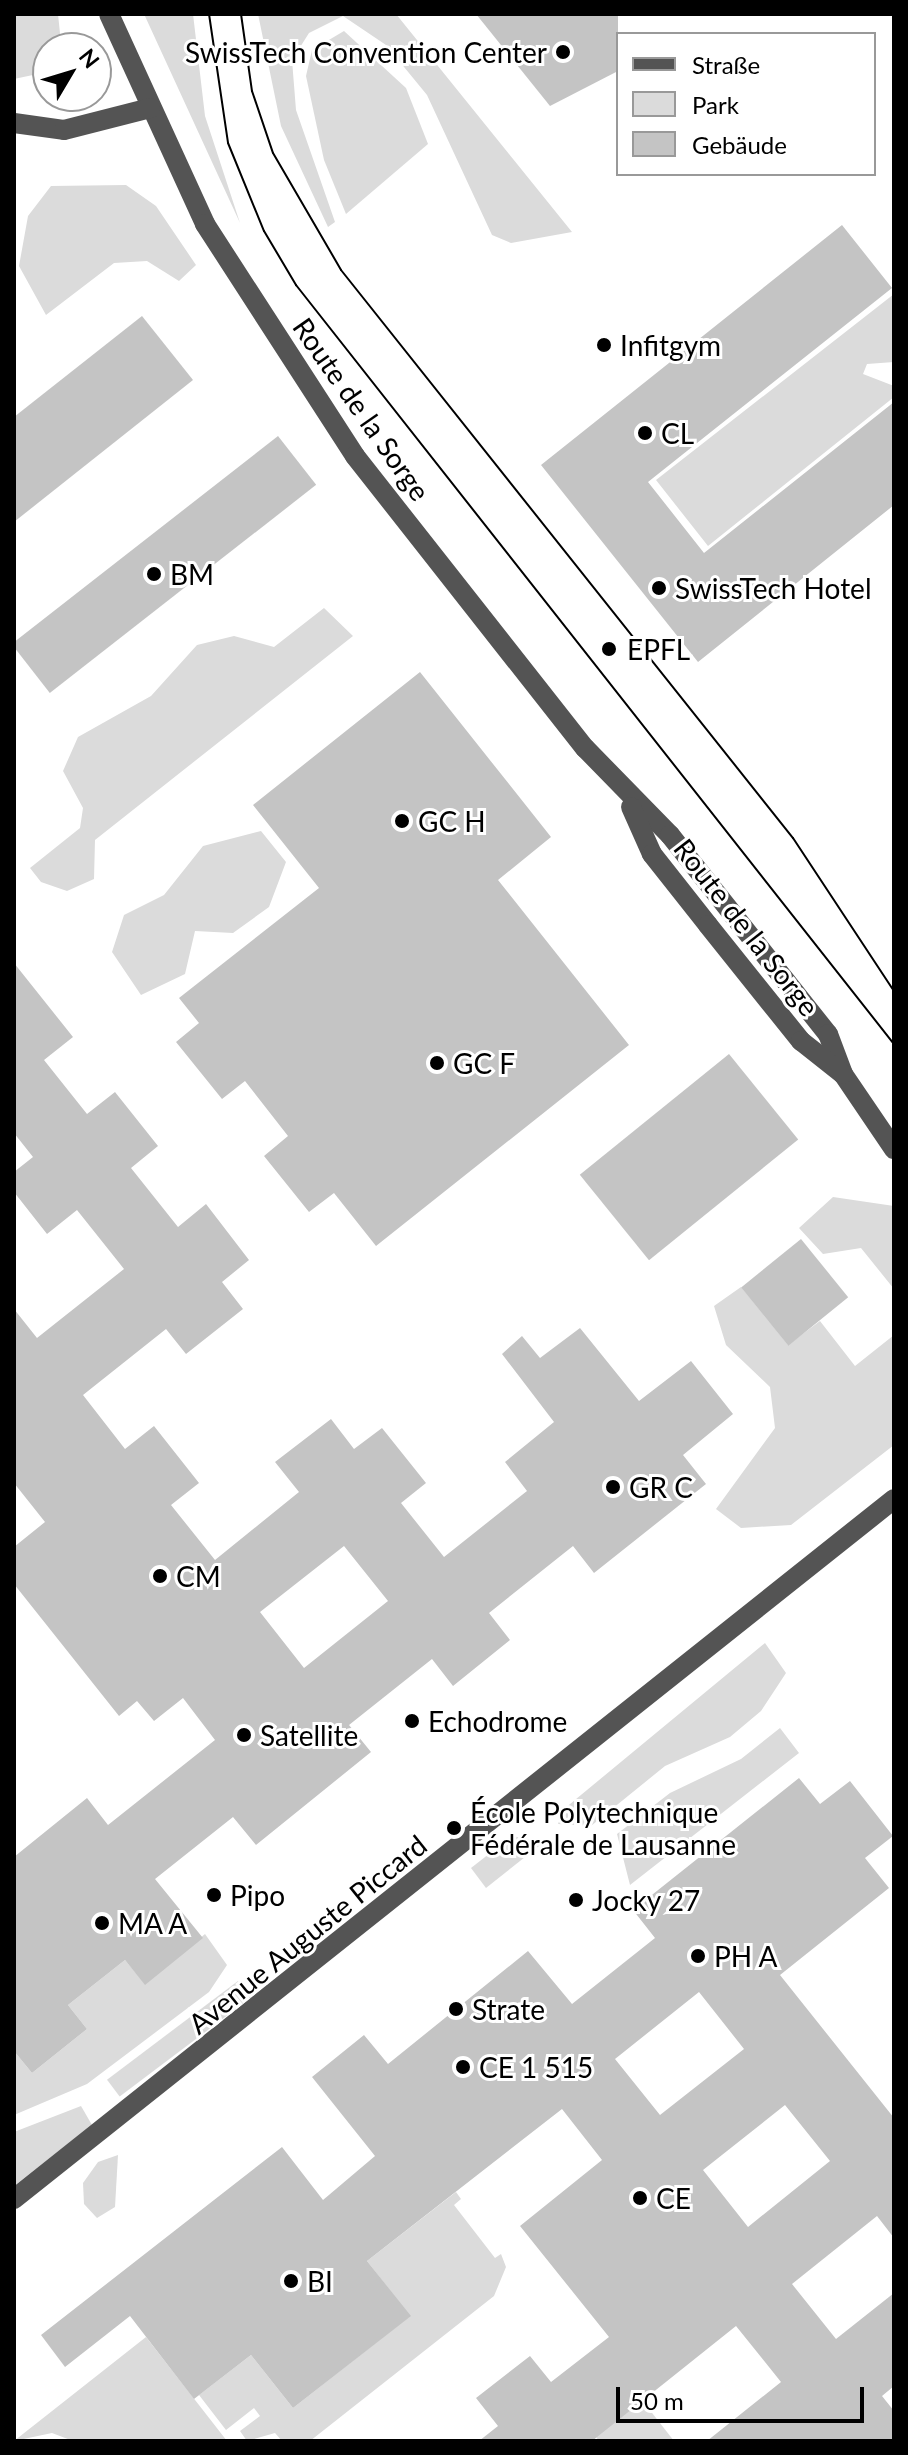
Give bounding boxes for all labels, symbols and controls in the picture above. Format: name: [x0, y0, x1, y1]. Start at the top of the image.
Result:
north arrow: [32, 32, 112, 112]
legend: [616, 32, 876, 176]
place label: SwissTech Convention Center: [185, 35, 547, 69]
text: N: [74, 43, 106, 73]
marker: SwissTech Convention Center: [554, 43, 572, 61]
text: Straße: [692, 50, 760, 79]
text: Park: [692, 90, 739, 119]
text: Gebäude: [692, 130, 787, 159]
street label: Route de la Sorge: [286, 311, 438, 507]
place label: Infitgym: [620, 328, 721, 362]
marker: Infitgym: [595, 336, 613, 354]
place label: CL: [661, 416, 694, 450]
marker: CL: [636, 424, 654, 442]
place label: BM: [170, 557, 214, 591]
marker: BM: [145, 565, 163, 583]
place label: SwissTech Hotel: [675, 571, 872, 605]
marker: SwissTech Hotel: [650, 579, 668, 597]
place label: EPFL: [627, 632, 690, 666]
marker: EPFL: [598, 638, 620, 660]
place label: GC H: [418, 804, 486, 838]
marker: GC H: [393, 812, 411, 830]
street label: Route de la Sorge: [667, 832, 827, 1022]
place label: GC F: [453, 1046, 515, 1080]
marker: GC F: [428, 1054, 446, 1072]
place label: GR C: [629, 1470, 693, 1504]
marker: GR C: [604, 1478, 622, 1496]
place label: CM: [176, 1559, 221, 1593]
marker: CM: [151, 1567, 169, 1585]
place label: Echodrome: [428, 1704, 567, 1738]
marker: Echodrome: [403, 1712, 421, 1730]
place label: Satellite: [260, 1718, 358, 1752]
marker: Satellite: [235, 1726, 253, 1744]
place label: École Polytechnique Fédérale de Lausanne: [470, 1795, 736, 1861]
marker: École Polytechnique Fédérale de Lausanne: [445, 1819, 463, 1837]
street label: Avenue Auguste Piccard: [181, 1827, 433, 2041]
place label: Pipo: [230, 1878, 285, 1912]
place label: Jocky 27: [592, 1883, 701, 1917]
marker: Pipo: [205, 1886, 223, 1904]
marker: Jocky 27: [567, 1891, 585, 1909]
place label: MA A: [118, 1906, 189, 1940]
marker: MA A: [93, 1914, 111, 1932]
place label: PH A: [714, 1939, 778, 1973]
marker: PH A: [689, 1947, 707, 1965]
place label: Strate: [472, 1992, 545, 2026]
marker: Strate: [447, 2000, 465, 2018]
place label: CE 1 515: [479, 2050, 593, 2084]
marker: CE 1 515: [454, 2058, 472, 2076]
place label: CE: [656, 2181, 691, 2215]
marker: CE: [631, 2189, 649, 2207]
place label: BI: [307, 2264, 333, 2298]
marker: BI: [282, 2272, 300, 2290]
scale bar: [620, 2371, 868, 2421]
text: 50 m: [630, 2386, 684, 2415]

